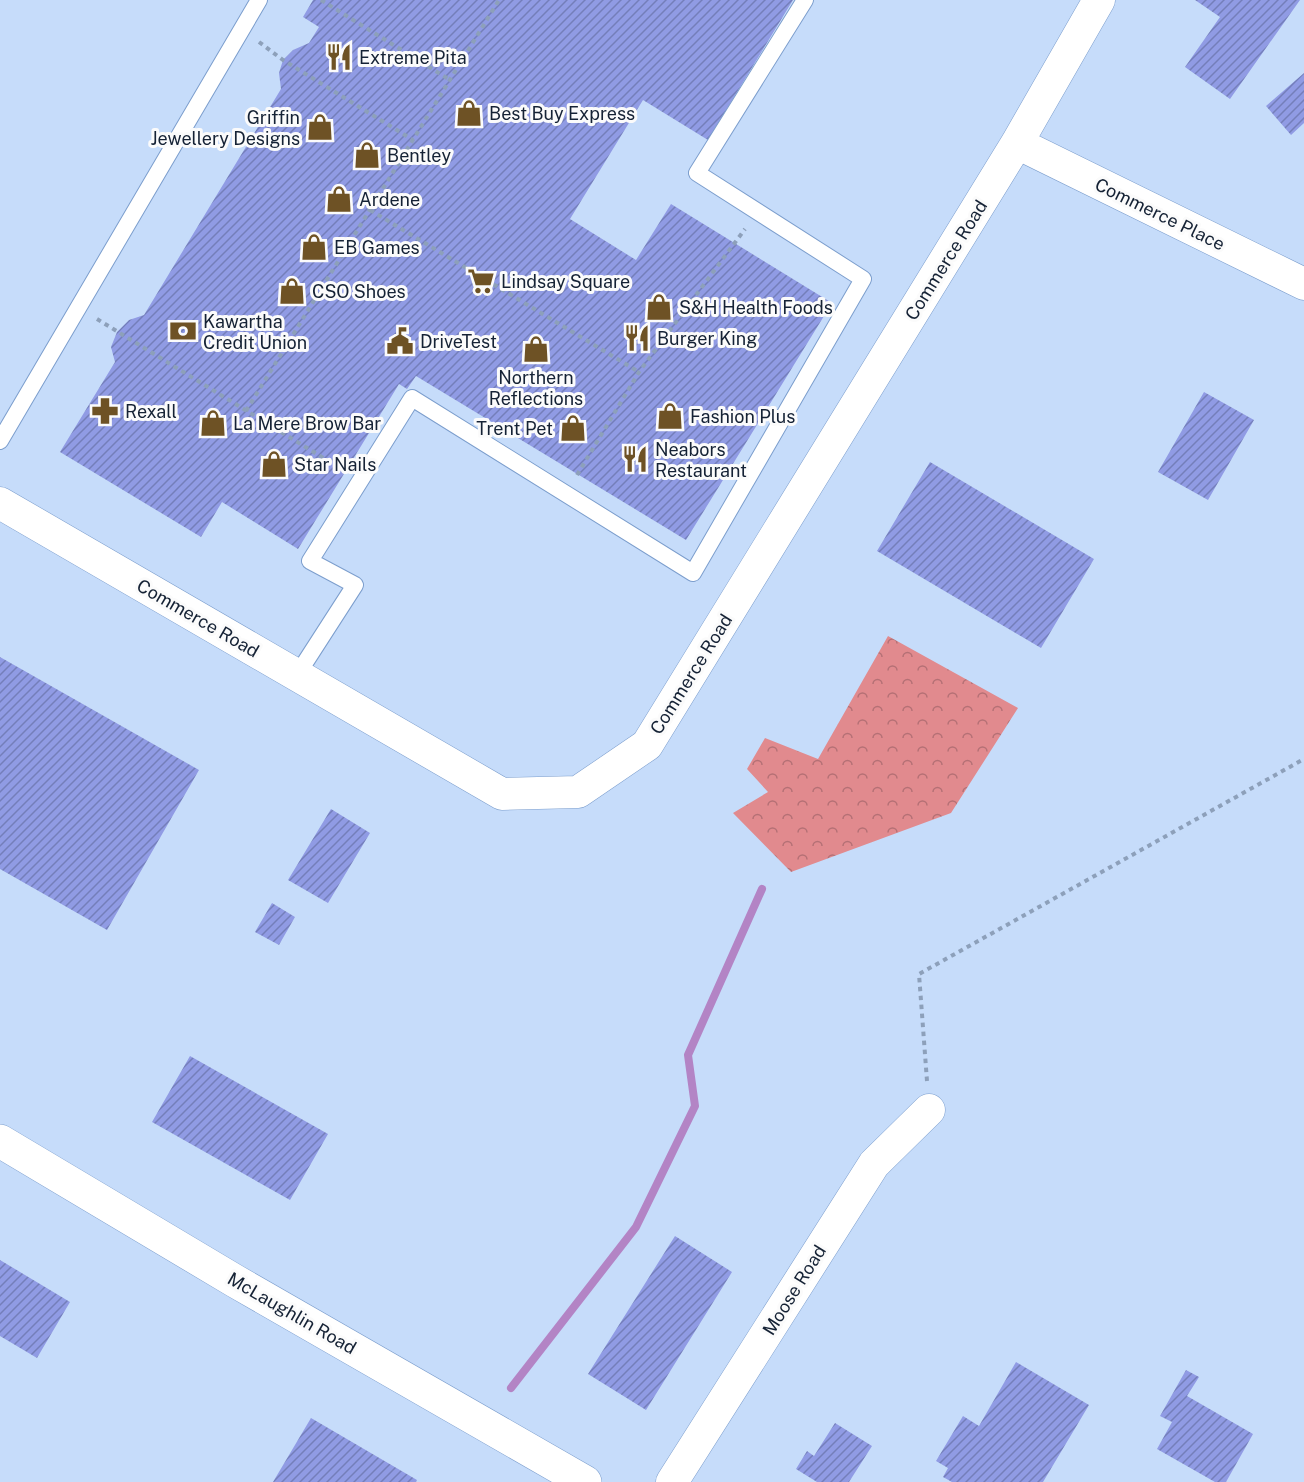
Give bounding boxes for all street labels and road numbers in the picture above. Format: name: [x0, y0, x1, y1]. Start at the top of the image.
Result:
street label: Commerce Place: [1092, 174, 1228, 254]
street label: Commerce Road: [901, 196, 991, 324]
street label: Commerce Road: [133, 575, 263, 661]
street label: Commerce Road: [646, 610, 736, 738]
street label: Moose Road: [758, 1241, 830, 1339]
street label: McLaughlin Road: [224, 1268, 360, 1358]

